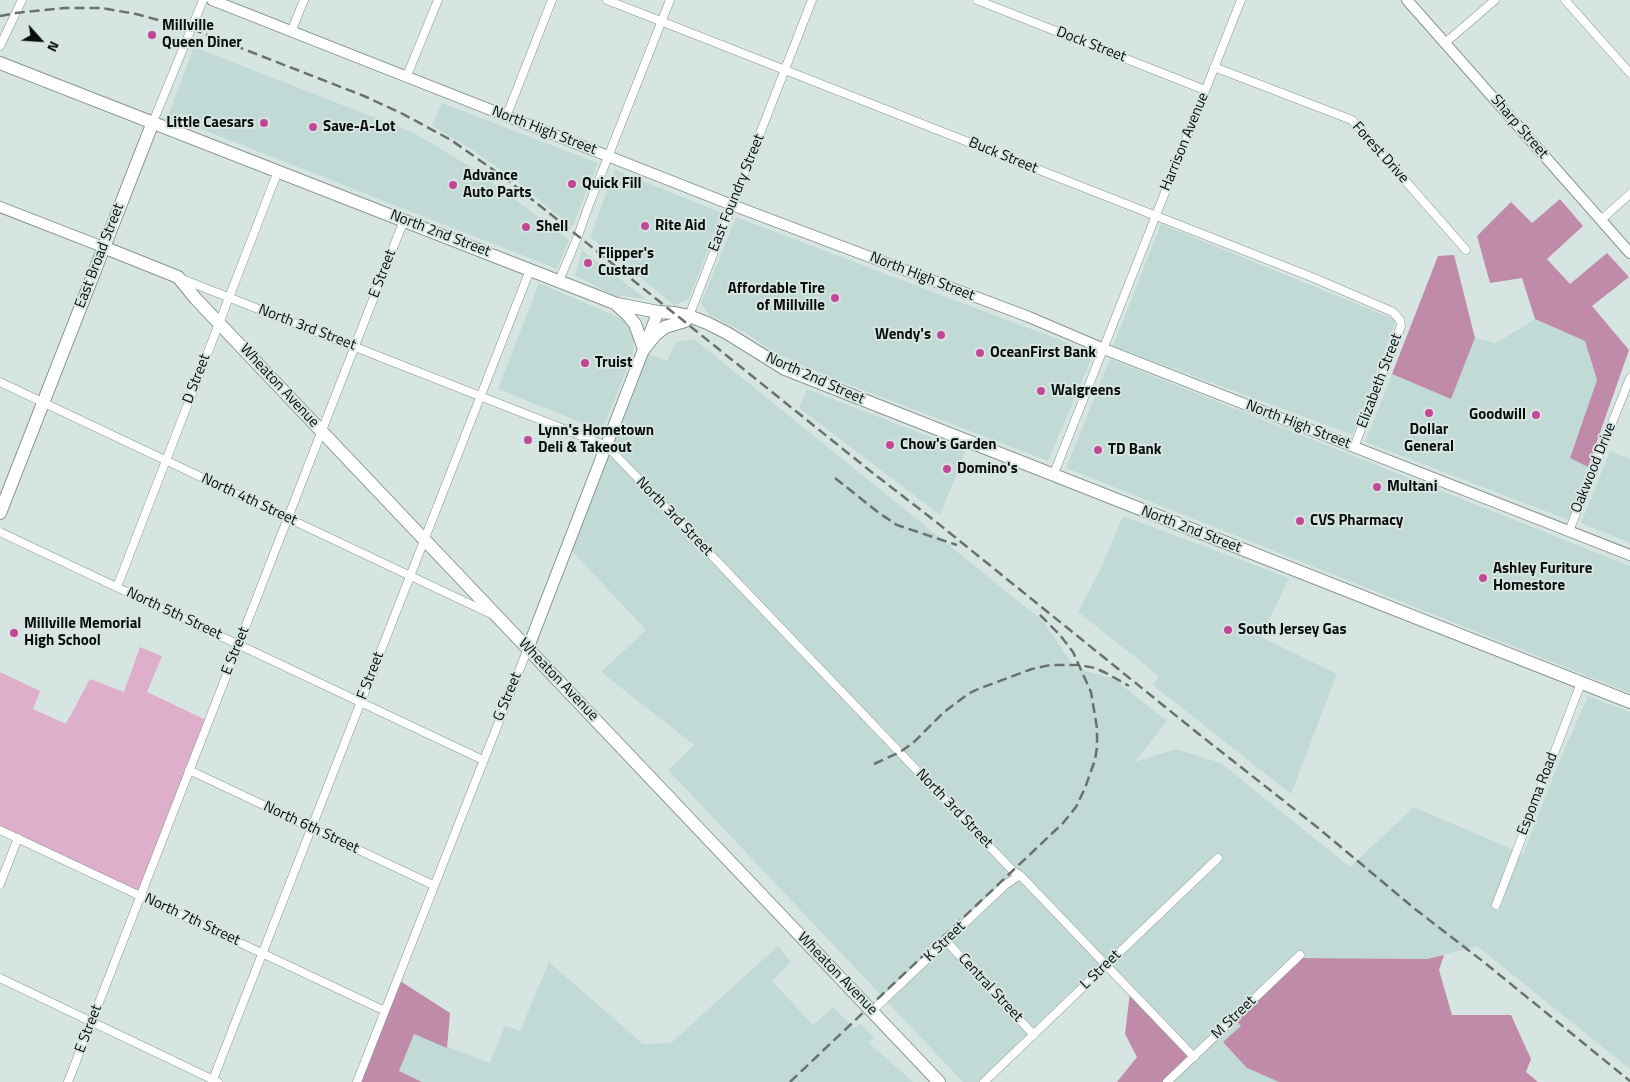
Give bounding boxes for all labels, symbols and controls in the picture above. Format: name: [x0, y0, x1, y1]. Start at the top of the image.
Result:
north arrow: [15, 15, 65, 65]
place label: Millville Queen Diner: [162, 17, 242, 52]
street label: Dock Street: [1054, 23, 1128, 67]
marker: Millville Queen Diner: [146, 29, 158, 41]
text: N: [42, 38, 65, 56]
street label: Harrison Avenue: [1157, 90, 1213, 194]
street label: Sharp Street: [1486, 91, 1552, 163]
street label: North High Street: [489, 103, 599, 159]
place label: Little Caesars: [166, 114, 254, 132]
marker: Little Caesars: [258, 117, 270, 129]
place label: Save-A-Lot: [323, 118, 396, 136]
street label: Forest Drive: [1348, 119, 1412, 187]
marker: Save-A-Lot: [307, 121, 319, 133]
street label: East Foundry Street: [705, 132, 769, 254]
street label: Buck Street: [966, 134, 1040, 178]
place label: Advance Auto Parts: [463, 167, 532, 202]
place label: Quick Fill: [582, 175, 642, 193]
marker: Quick Fill: [566, 178, 578, 190]
marker: Advance Auto Parts: [447, 179, 459, 191]
street label: East Broad Street: [72, 201, 128, 311]
street label: North 2nd Street: [387, 207, 493, 261]
place label: Rite Aid: [655, 217, 706, 235]
place label: Shell: [536, 218, 568, 236]
marker: Rite Aid: [639, 220, 651, 232]
marker: Shell: [520, 221, 532, 233]
place label: Flipper's Custard: [598, 245, 654, 280]
street label: E Street: [366, 247, 400, 301]
street label: North High Street: [867, 249, 977, 305]
marker: Flipper's Custard: [582, 257, 594, 269]
place label: Affordable Tire of Millville: [728, 280, 825, 315]
marker: Affordable Tire of Millville: [829, 292, 841, 304]
street label: North 3rd Street: [256, 301, 358, 355]
place label: Wendy's: [875, 326, 931, 344]
marker: Wendy's: [935, 329, 947, 341]
street label: Elizabeth Street: [1354, 331, 1406, 431]
street label: Wheaton Avenue: [236, 340, 322, 432]
place label: OceanFirst Bank: [990, 344, 1096, 362]
marker: OceanFirst Bank: [974, 347, 986, 359]
street label: North 2nd Street: [763, 349, 867, 409]
street label: D Street: [179, 352, 215, 406]
place label: Truist: [595, 354, 632, 372]
marker: Truist: [579, 357, 591, 369]
place label: Walgreens: [1051, 382, 1121, 400]
marker: Walgreens: [1035, 385, 1047, 397]
street label: North High Street: [1243, 397, 1353, 453]
place label: Goodwill: [1469, 406, 1526, 424]
marker: Dollar General: [1423, 407, 1435, 419]
marker: Goodwill: [1530, 409, 1542, 421]
street label: Oakwood Drive: [1568, 420, 1620, 516]
place label: Dollar General: [1404, 421, 1454, 456]
place label: Lynn's Hometown Deli & Takeout: [538, 422, 654, 457]
marker: Lynn's Hometown Deli & Takeout: [522, 434, 534, 446]
place label: Chow's Garden: [900, 436, 997, 454]
marker: Chow's Garden: [884, 439, 896, 451]
place label: TD Bank: [1108, 441, 1162, 459]
marker: TD Bank: [1092, 444, 1104, 456]
place label: Domino's: [957, 460, 1018, 478]
marker: Domino's: [941, 463, 953, 475]
street label: North 4th Street: [198, 470, 300, 530]
street label: North 3rd Street: [632, 474, 716, 560]
place label: Multani: [1387, 478, 1438, 496]
marker: Multani: [1371, 481, 1383, 493]
street label: North 2nd Street: [1138, 503, 1244, 557]
place label: CVS Pharmacy: [1310, 512, 1403, 530]
marker: CVS Pharmacy: [1294, 515, 1306, 527]
place label: Ashley Furiture Homestore: [1493, 560, 1592, 595]
marker: Ashley Furiture Homestore: [1477, 572, 1489, 584]
street label: North 5th Street: [123, 584, 225, 644]
place label: Millville Memorial High School: [24, 615, 141, 650]
place label: South Jersey Gas: [1238, 621, 1346, 639]
street label: E Street: [218, 624, 254, 678]
marker: South Jersey Gas: [1222, 624, 1234, 636]
marker: Millville Memorial High School: [8, 627, 20, 639]
street label: Wheaton Avenue: [514, 635, 602, 725]
street label: F Street: [354, 650, 388, 702]
street label: G Street: [490, 670, 526, 724]
street label: Espoma Road: [1514, 750, 1562, 838]
street label: North 3rd Street: [912, 766, 996, 852]
street label: North 6th Street: [260, 798, 362, 858]
street label: North 7th Street: [141, 890, 243, 950]
street label: K Street: [921, 918, 969, 966]
street label: Wheaton Avenue: [793, 929, 881, 1019]
street label: L Street: [1077, 946, 1125, 994]
street label: Central Street: [954, 950, 1026, 1026]
street label: M Street: [1208, 993, 1260, 1043]
street label: E Street: [72, 1002, 106, 1056]

